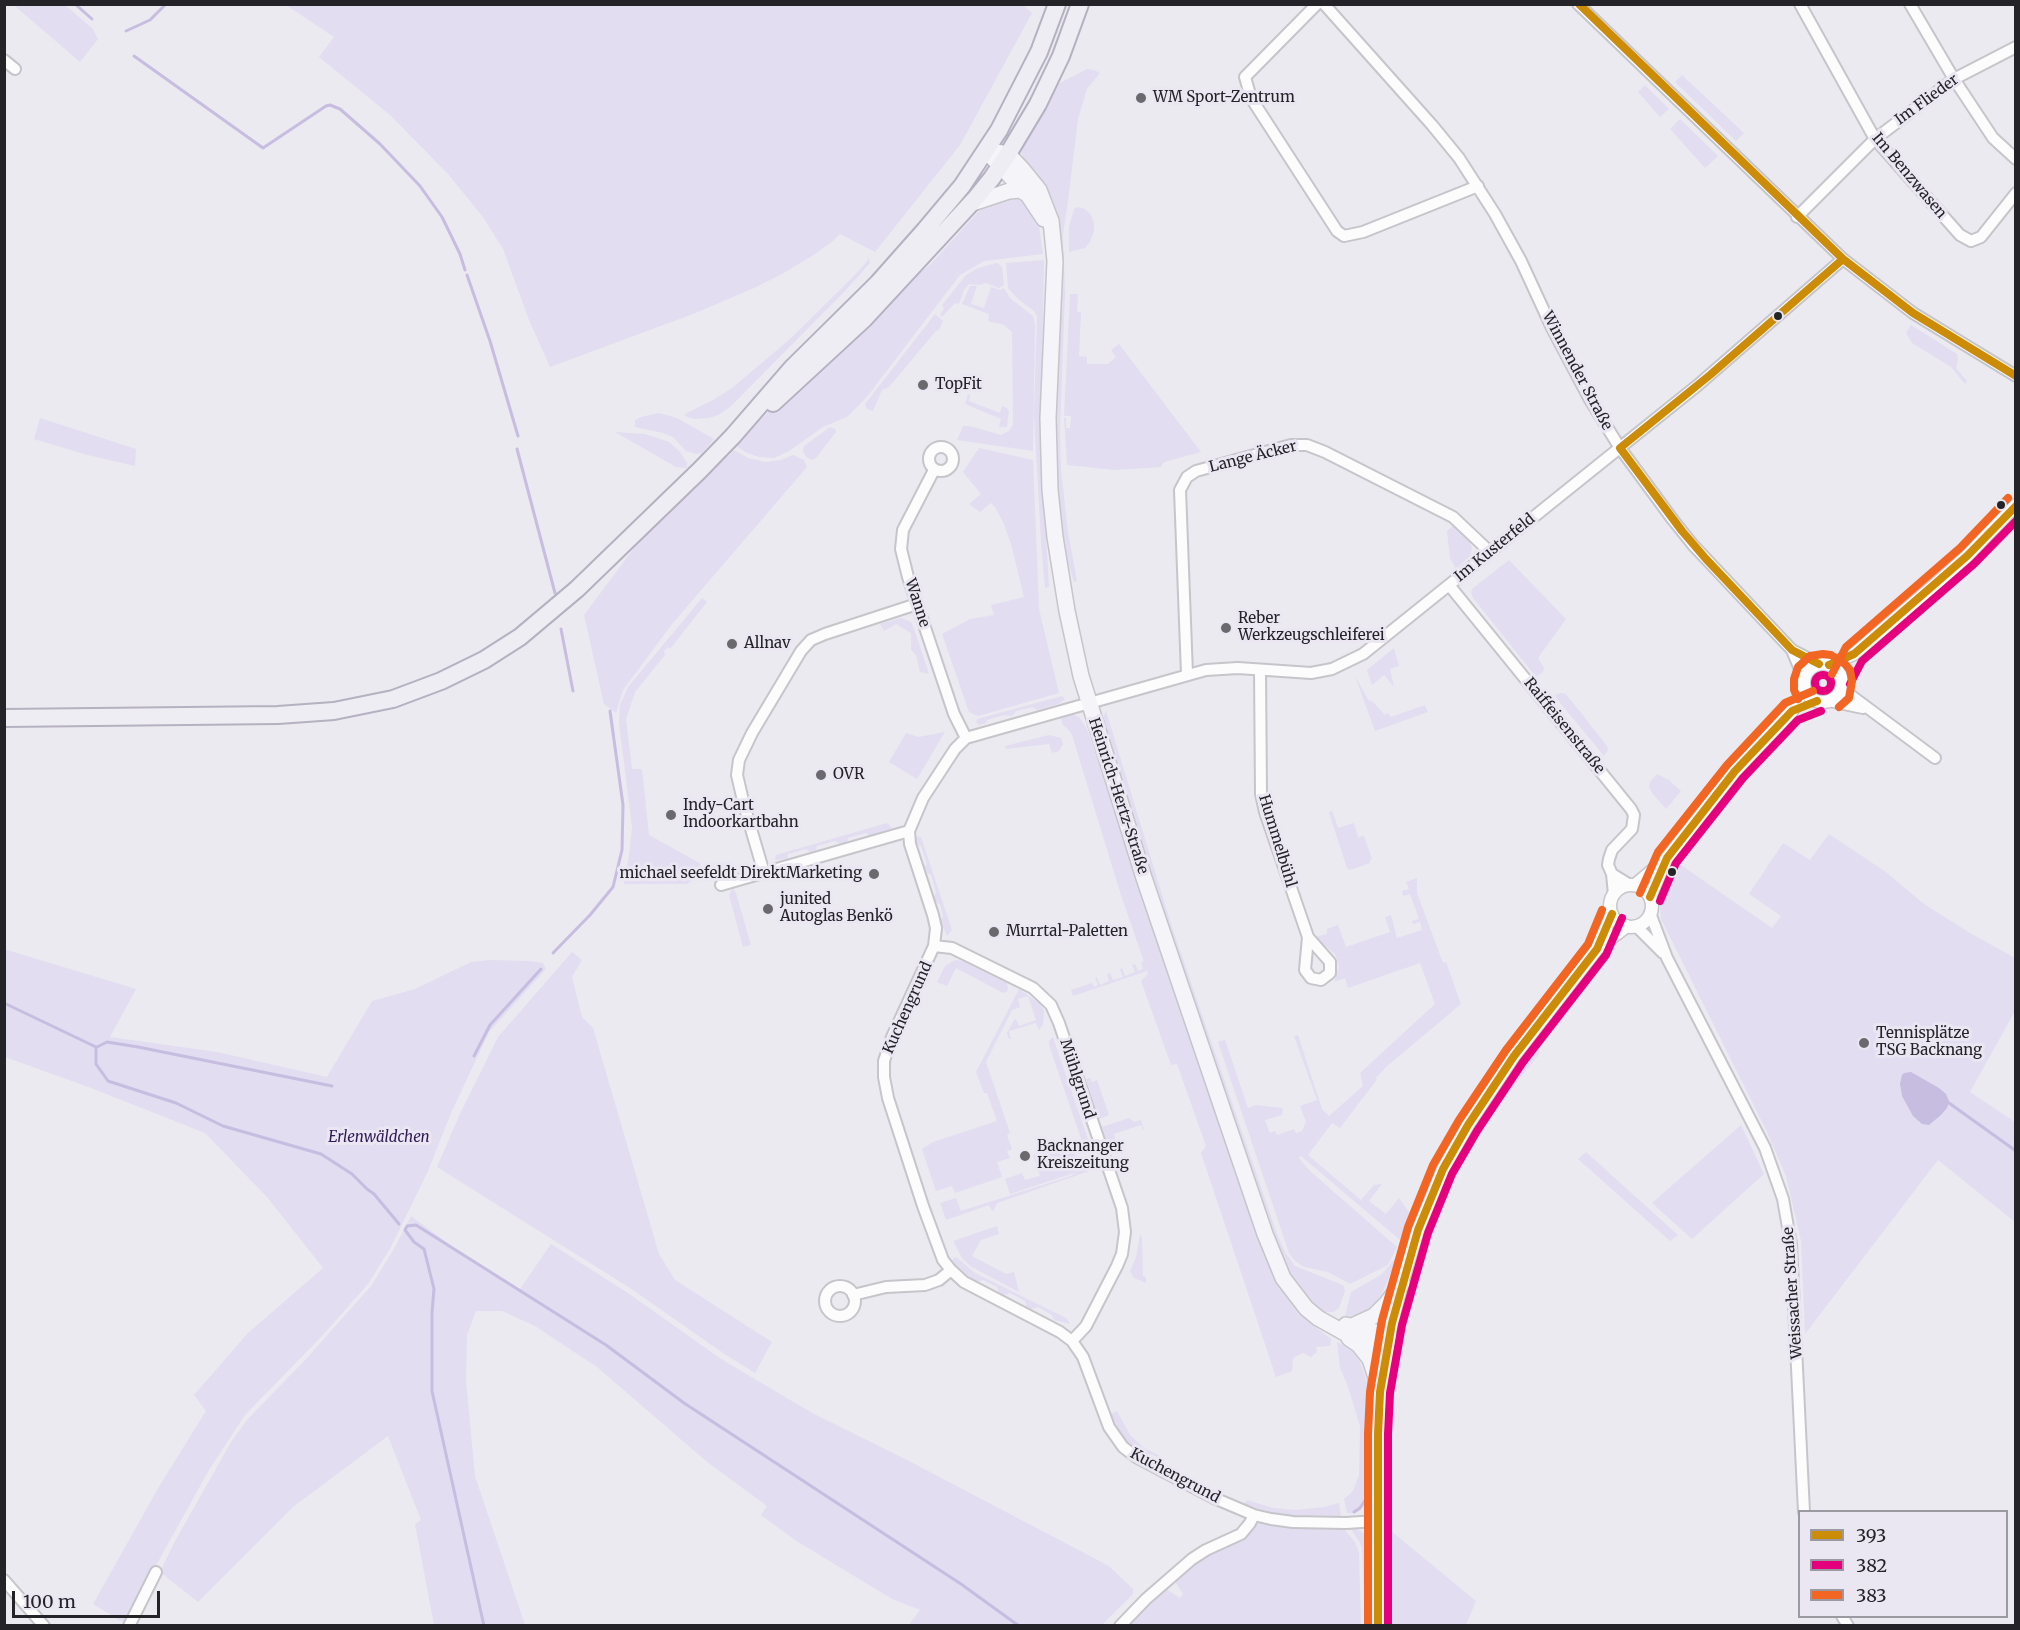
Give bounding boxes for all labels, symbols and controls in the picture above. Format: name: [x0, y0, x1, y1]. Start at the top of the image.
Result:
street label: Im Flieder: [1892, 71, 1962, 129]
place label: WM Sport-Zentrum: [1153, 89, 1295, 107]
marker: WM Sport-Zentrum: [1134, 91, 1148, 105]
street label: Im Benzwasen: [1868, 130, 1950, 222]
street label: Winnender Straße: [1538, 309, 1616, 433]
unlabelled marker: [1772, 310, 1784, 322]
place label: TopFit: [935, 376, 982, 394]
marker: TopFit: [916, 378, 930, 392]
street label: Lange Äcker: [1207, 437, 1299, 477]
unlabelled marker: [1995, 499, 2007, 511]
street label: Im Kusterfeld: [1451, 510, 1539, 586]
street label: Wanne: [901, 576, 933, 630]
place label: Reber Werkzeugschleiferei: [1238, 610, 1385, 645]
marker: Reber Werkzeugschleiferei: [1219, 621, 1233, 635]
place label: Allnav: [744, 635, 790, 653]
marker: Allnav: [725, 637, 739, 651]
street label: Raiffeisenstraße: [1520, 674, 1608, 778]
street label: Heinrich-Hertz-Straße: [1084, 716, 1152, 876]
place label: OVR: [833, 766, 864, 784]
marker: OVR: [814, 768, 828, 782]
street label: Hummelbühl: [1254, 793, 1300, 889]
place label: Indy-Cart Indoorkartbahn: [683, 797, 799, 832]
marker: Indy-Cart Indoorkartbahn: [664, 808, 678, 822]
place label: michael seefeldt DirektMarketing: [619, 865, 862, 883]
unlabelled marker: [1666, 866, 1678, 878]
marker: michael seefeldt DirektMarketing: [867, 867, 881, 881]
place label: junited Autoglas Benkö: [780, 891, 893, 926]
marker: junited Autoglas Benkö: [761, 902, 775, 916]
place label: Murrtal-Paletten: [1006, 923, 1128, 941]
marker: Murrtal-Paletten: [987, 925, 1001, 939]
street label: Kuchengrund: [880, 959, 936, 1057]
place label: Tennisplätze TSG Backnang: [1876, 1025, 1982, 1060]
marker: Tennisplätze TSG Backnang: [1857, 1036, 1871, 1050]
street label: Mühlgrund: [1056, 1037, 1098, 1121]
park label: Erlenwäldchen: [328, 1129, 430, 1147]
place label: Backnanger Kreiszeitung: [1037, 1138, 1129, 1173]
marker: Backnanger Kreiszeitung: [1018, 1149, 1032, 1163]
street label: Weissacher Straße: [1779, 1226, 1807, 1360]
street label: Kuchengrund: [1127, 1445, 1223, 1507]
legend: [1798, 1510, 2008, 1618]
text: 393: [1856, 1524, 1886, 1547]
text: 382: [1856, 1554, 1887, 1577]
scale bar: [15, 1579, 164, 1617]
text: 383: [1856, 1584, 1887, 1607]
text: 100 m: [23, 1590, 76, 1613]

